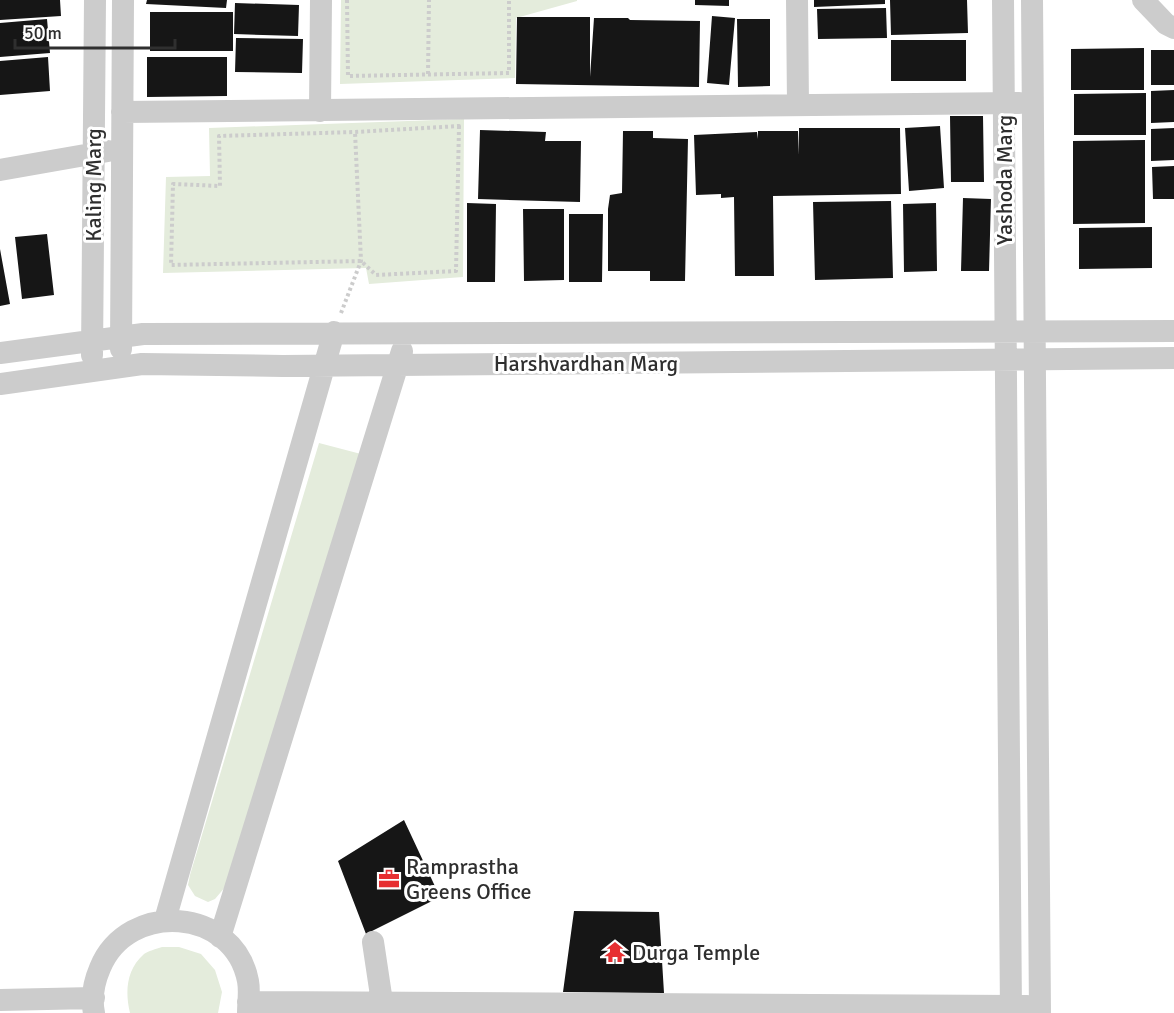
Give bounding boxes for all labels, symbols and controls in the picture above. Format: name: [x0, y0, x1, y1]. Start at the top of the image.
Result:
scale bar: [15, 12, 176, 50]
text: 50 m: [24, 22, 62, 44]
street label: Yashoda Marg: [991, 115, 1018, 245]
street label: Kaling Marg: [80, 128, 107, 242]
street label: Harshvardhan Marg: [494, 350, 678, 377]
place label: Ramprastha Greens Office: [406, 853, 532, 905]
office icon: Ramprastha Greens Office: [377, 867, 401, 891]
place label: Durga Temple: [632, 939, 760, 966]
temple icon: Durga Temple: [603, 940, 627, 964]

